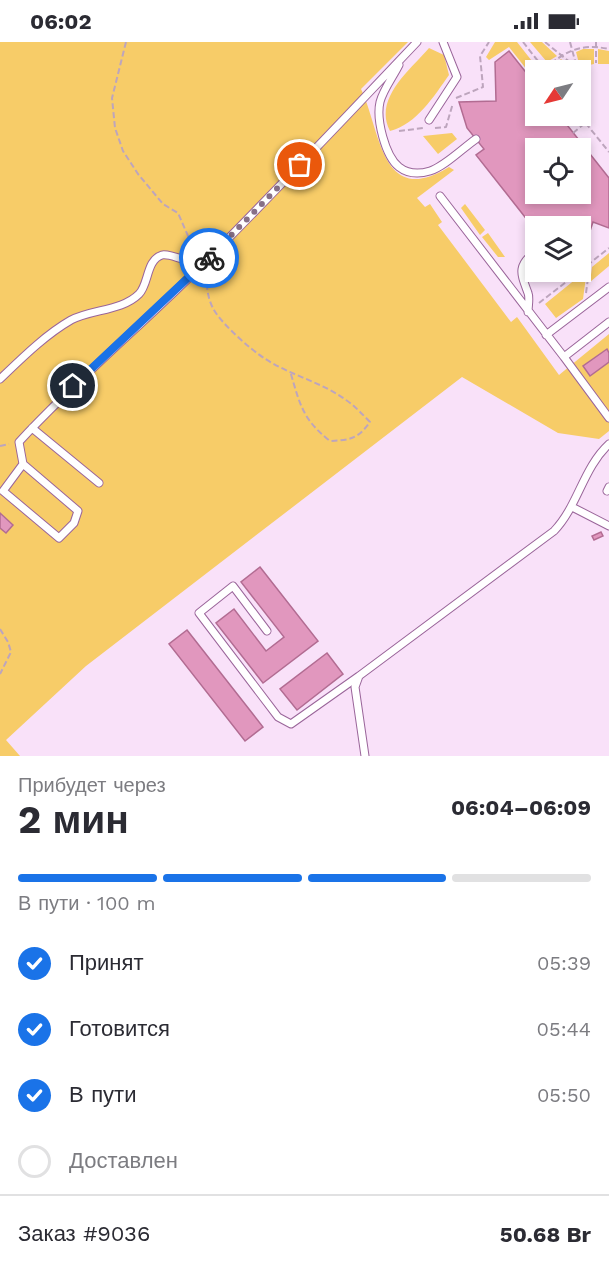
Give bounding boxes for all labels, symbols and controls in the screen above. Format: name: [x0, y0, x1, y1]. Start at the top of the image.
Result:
text: 06:02: [30, 9, 92, 34]
north arrow: [525, 60, 591, 126]
map controls: [525, 60, 591, 282]
button: locate: [525, 138, 591, 204]
pin: [274, 139, 325, 190]
icon: bag: [283, 148, 316, 181]
button: layers: [525, 216, 591, 282]
courier: [179, 228, 239, 288]
icon: bike: [193, 242, 226, 275]
pin: [47, 360, 98, 411]
icon: home: [56, 369, 89, 402]
text: Прибудет через: [18, 773, 166, 797]
text: 06:04–06:09: [451, 795, 591, 820]
text: 2 мин: [18, 797, 129, 842]
text: В пути · 100 m: [18, 891, 156, 915]
icon: check: [18, 947, 51, 980]
text: Принят: [69, 950, 143, 975]
text: 05:39: [537, 951, 591, 975]
icon: check: [18, 1013, 51, 1046]
text: Готовится: [69, 1016, 170, 1041]
text: 05:44: [537, 1017, 591, 1041]
icon: check: [18, 1079, 51, 1112]
text: В пути: [69, 1082, 136, 1107]
text: 05:50: [537, 1083, 591, 1107]
text: Доставлен: [69, 1148, 178, 1173]
text: Заказ #9036: [18, 1221, 150, 1246]
text: 50.68 Br: [500, 1222, 591, 1247]

